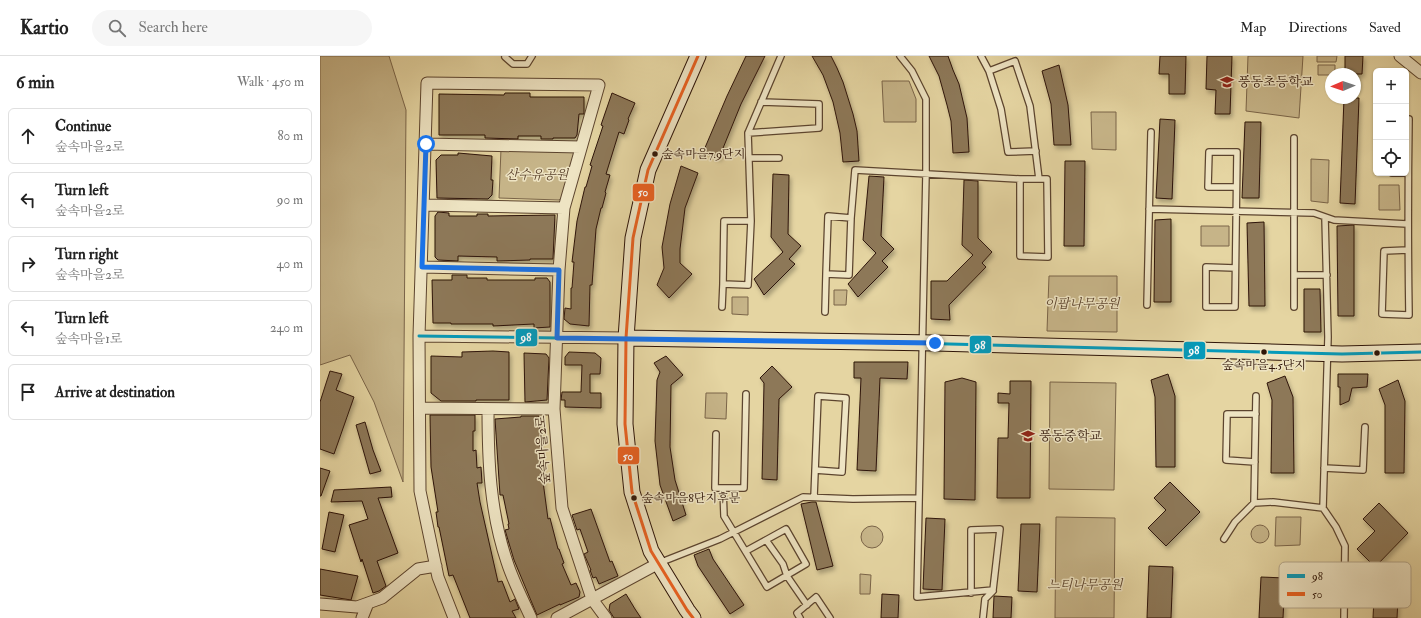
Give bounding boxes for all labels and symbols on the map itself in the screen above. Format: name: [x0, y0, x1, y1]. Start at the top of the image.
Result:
north arrow: [1325, 68, 1361, 104]
school or university icon: 풍동초등학교: [1219, 74, 1235, 90]
place label: 풍동초등학교: [1238, 74, 1314, 90]
route start: [417, 135, 435, 153]
place label: 숲속마을7.9단지: [662, 147, 745, 162]
marker: 숲속마을7.9단지: [650, 149, 660, 159]
park label: 산수유공원: [506, 167, 570, 183]
line badge: 50: [632, 183, 655, 202]
text: 50: [638, 186, 649, 199]
park label: 이팝나무공원: [1044, 296, 1121, 312]
line badge: 98: [515, 328, 538, 347]
text: 98: [520, 331, 532, 344]
route end: [926, 334, 944, 352]
line badge: 98: [969, 335, 992, 354]
text: 98: [974, 339, 986, 352]
line badge: 98: [1183, 341, 1206, 360]
text: 98: [1188, 344, 1200, 357]
marker: 숲속마을4.5단지: [1259, 347, 1269, 357]
unlabelled marker: [1372, 348, 1382, 358]
place label: 숲속마을4.5단지: [1222, 358, 1306, 373]
street label: 숲속마을2로: [533, 414, 553, 485]
school or university icon: 풍동중학교: [1020, 428, 1036, 444]
place label: 풍동중학교: [1039, 428, 1102, 444]
line badge: 50: [617, 446, 640, 465]
text: 50: [623, 450, 634, 463]
place label: 숲속마을8단지후문: [642, 491, 741, 506]
marker: 숲속마을8단지후문: [629, 493, 639, 503]
legend: [1279, 562, 1411, 608]
text: 98: [1311, 570, 1323, 583]
park label: 느티나무공원: [1047, 577, 1124, 593]
text: 50: [1312, 588, 1323, 601]

